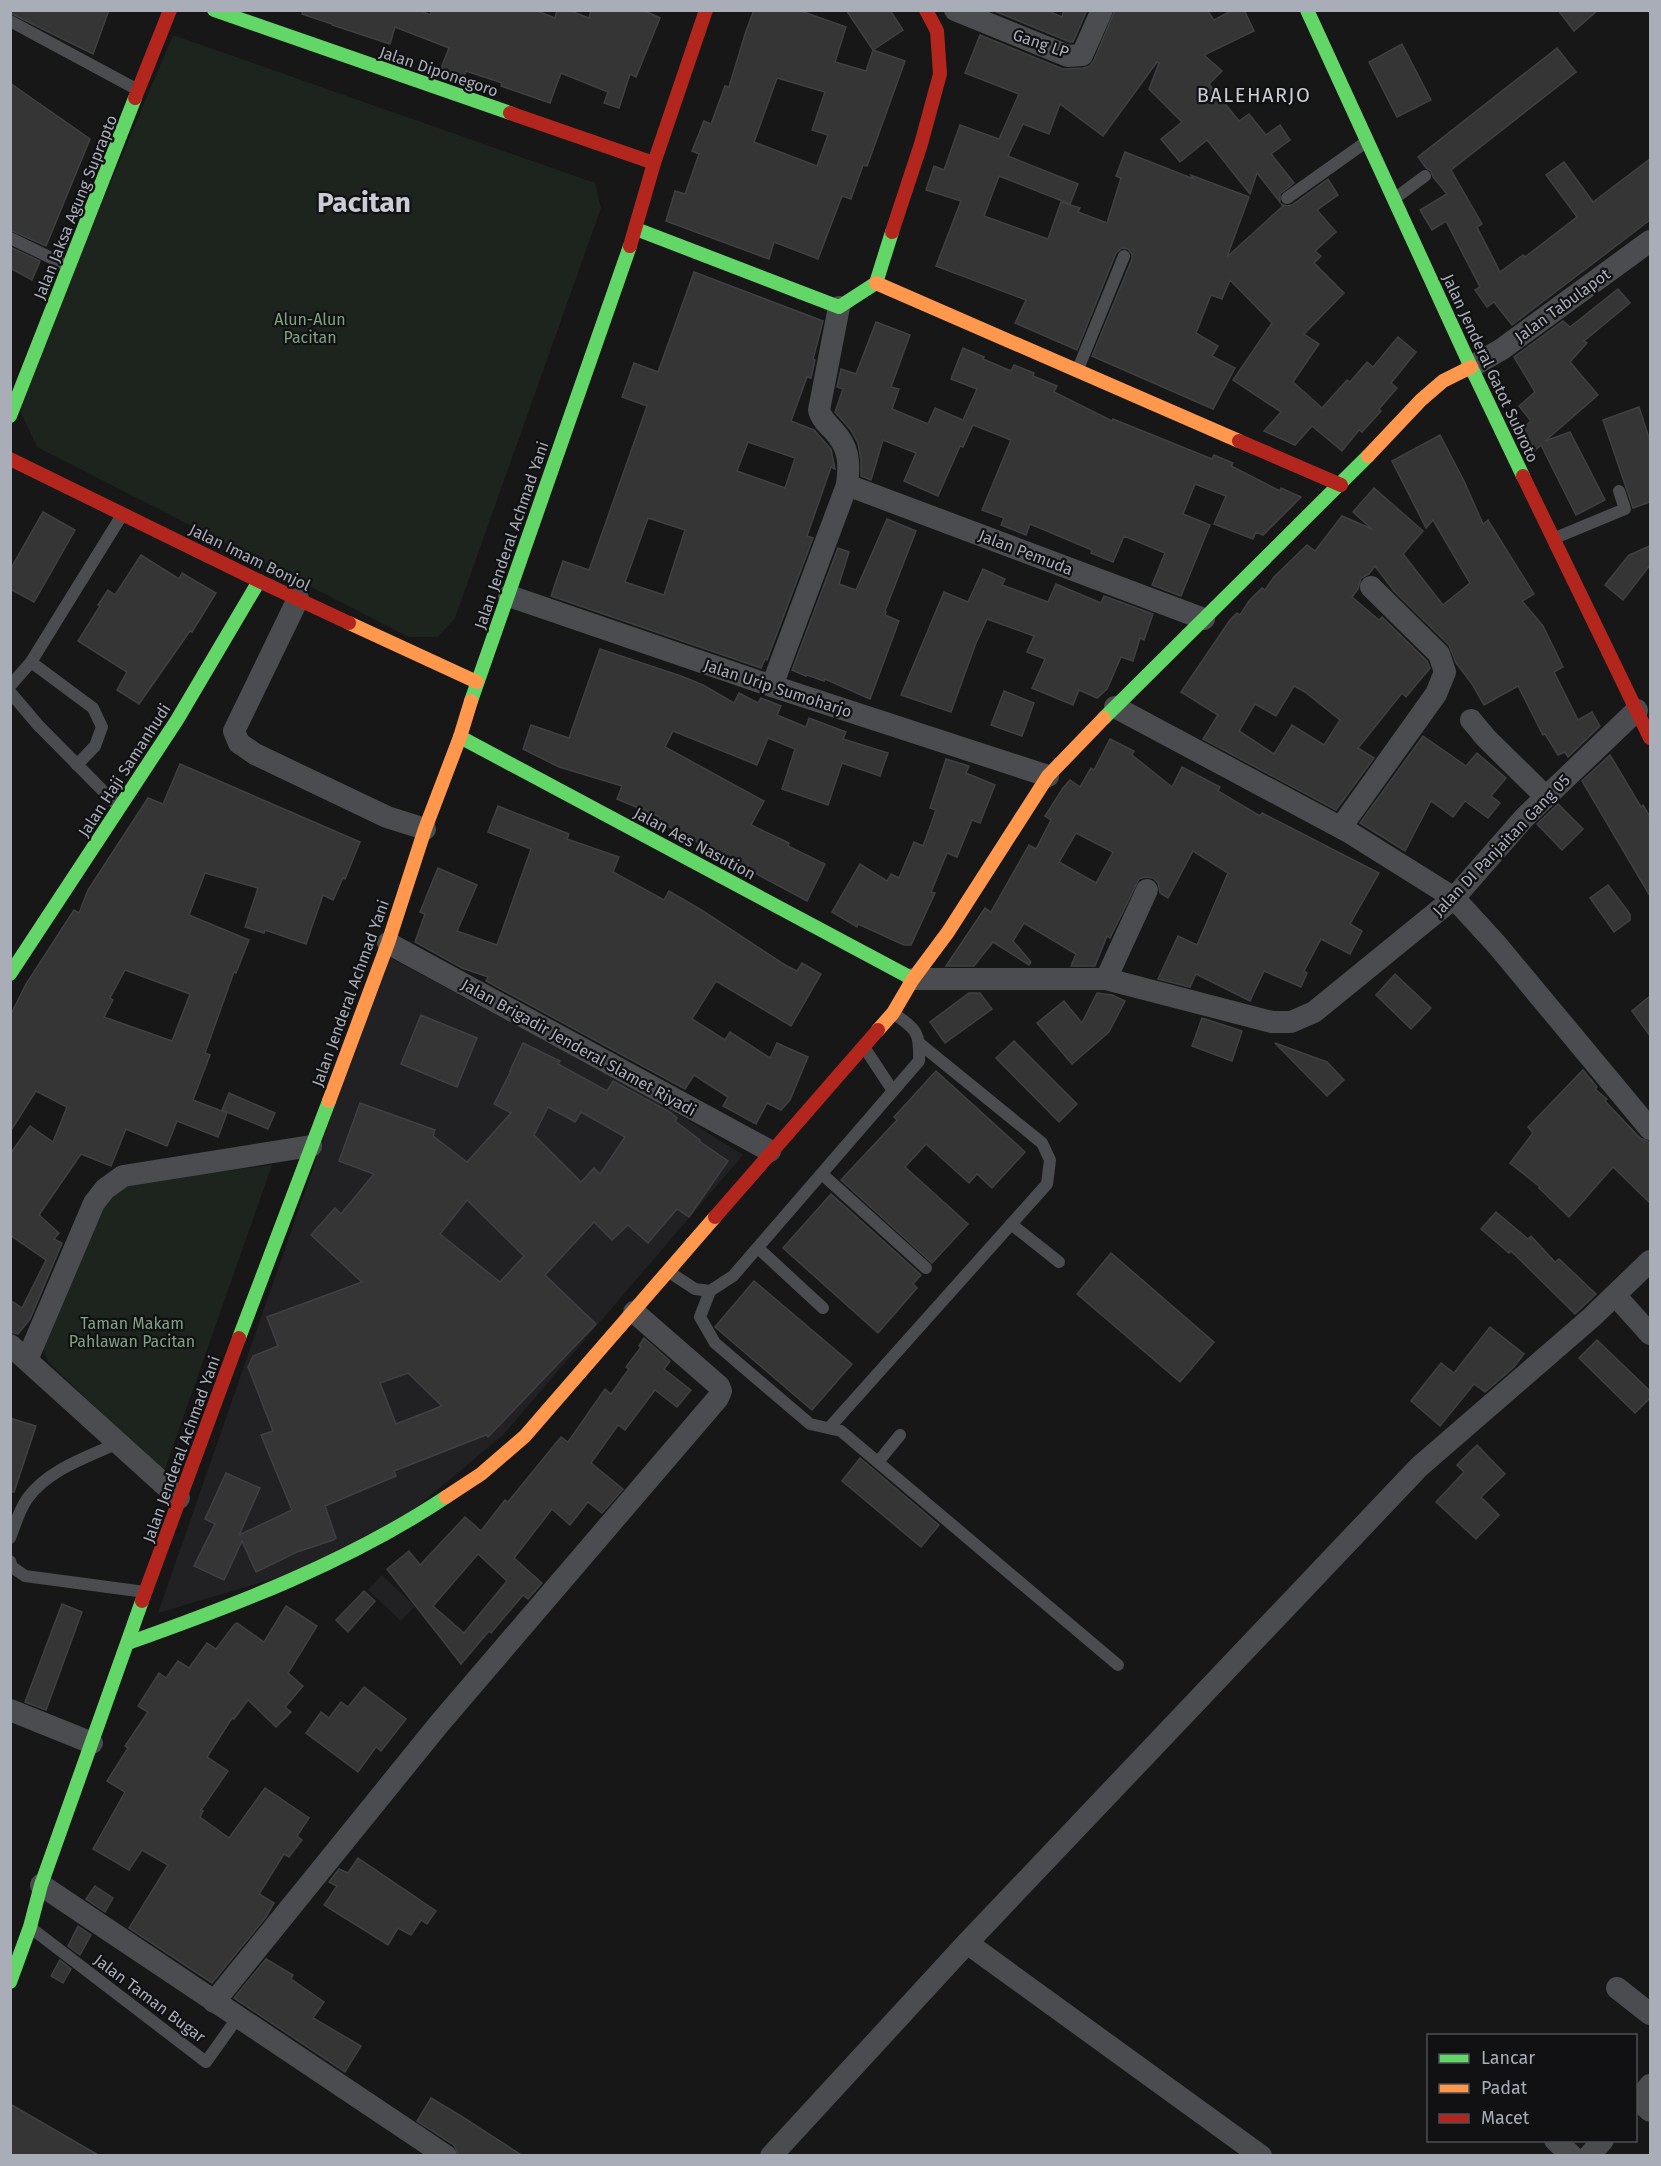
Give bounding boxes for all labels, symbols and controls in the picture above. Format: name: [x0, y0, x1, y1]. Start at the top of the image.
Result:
street label: Gang LP: [1010, 25, 1071, 62]
street label: Jalan Diponegoro: [377, 42, 501, 101]
district label: BALEHARJO: [1197, 83, 1311, 107]
street label: Jalan Jaksa Agung Suprapto: [30, 112, 121, 302]
district label: Pacitan: [317, 186, 411, 219]
street label: Jalan Tabulapot: [1511, 264, 1614, 346]
street label: Jalan Jenderal Gatot Subroto: [1438, 271, 1543, 466]
park label: Alun-Alun Pacitan: [274, 310, 346, 347]
street label: Jalan Jenderal Achmad Yani: [470, 439, 553, 632]
street label: Jalan Imam Bonjol: [186, 520, 314, 595]
street label: Jalan Pemuda: [976, 526, 1076, 579]
street label: Jalan Urip Sumoharjo: [701, 656, 854, 721]
street label: Jalan Haji Samanhudi: [74, 700, 175, 840]
street label: Jalan DI Panjaitan Gang 05: [1429, 771, 1574, 920]
street label: Jalan Aes Nasution: [631, 803, 759, 884]
street label: Jalan Jenderal Achmad Yani: [308, 897, 393, 1089]
street label: Jalan Brigadir Jenderal Slamet Riyadi: [458, 975, 699, 1120]
park label: Taman Makam Pahlawan Pacitan: [69, 1314, 195, 1351]
street label: Jalan Jenderal Achmad Yani: [139, 1353, 224, 1545]
street label: Jalan Taman Bugar: [90, 1950, 210, 2047]
legend: [1427, 2034, 1637, 2142]
text: Lancar: [1481, 2047, 1535, 2069]
text: Padat: [1481, 2077, 1528, 2099]
text: Macet: [1481, 2107, 1530, 2129]

